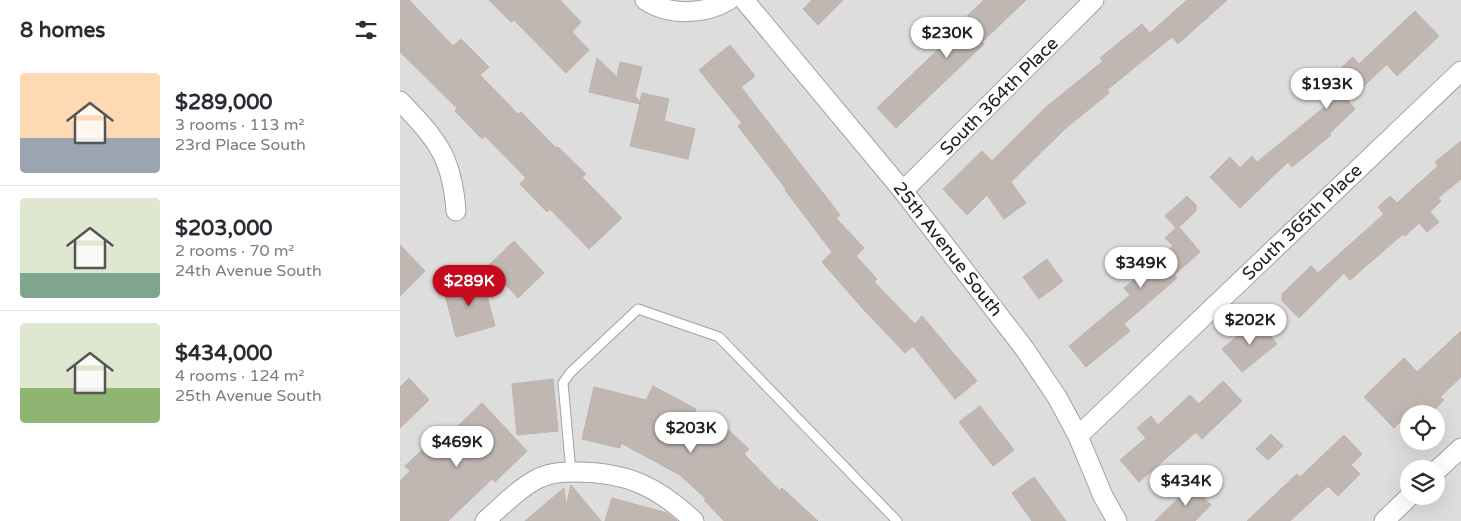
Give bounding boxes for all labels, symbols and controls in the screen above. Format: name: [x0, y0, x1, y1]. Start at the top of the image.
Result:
icon: filters: [352, 16, 380, 44]
pin: $230K: [912, 17, 982, 59]
text: 8 homes: [20, 18, 105, 43]
text: $230K: [922, 23, 972, 43]
street label: South 364th Place: [935, 32, 1063, 160]
pin: $193K: [1292, 68, 1362, 110]
text: $193K: [1302, 74, 1352, 94]
text: $289,000: [175, 90, 273, 115]
icon: home: [60, 93, 120, 153]
text: 3 rooms · 113 m²: [175, 115, 304, 135]
text: 23rd Place South: [175, 135, 306, 155]
street label: South 365th Place: [1237, 159, 1367, 285]
street label: 25th Avenue South: [889, 177, 1007, 321]
text: $203,000: [175, 216, 273, 241]
icon: home: [60, 218, 120, 278]
text: 2 rooms · 70 m²: [175, 241, 294, 261]
pin: $349K: [1106, 246, 1176, 289]
text: $349K: [1116, 253, 1166, 273]
text: 24th Avenue South: [175, 261, 322, 281]
pin: $289K: [434, 264, 504, 307]
text: $289K: [444, 271, 494, 291]
pin: $202K: [1215, 304, 1285, 346]
text: $202K: [1225, 310, 1275, 330]
text: $434,000: [175, 341, 273, 366]
icon: home: [60, 343, 120, 403]
text: 4 rooms · 124 m²: [175, 366, 304, 386]
text: 25th Avenue South: [175, 386, 322, 406]
map controls: [1400, 405, 1445, 505]
button: locate: [1400, 405, 1445, 450]
pin: $203K: [656, 412, 726, 454]
text: $203K: [666, 418, 716, 438]
pin: $469K: [422, 426, 492, 468]
text: $469K: [432, 432, 482, 452]
button: layers: [1400, 460, 1445, 505]
pin: $434K: [1151, 464, 1221, 507]
text: $434K: [1161, 471, 1211, 491]

